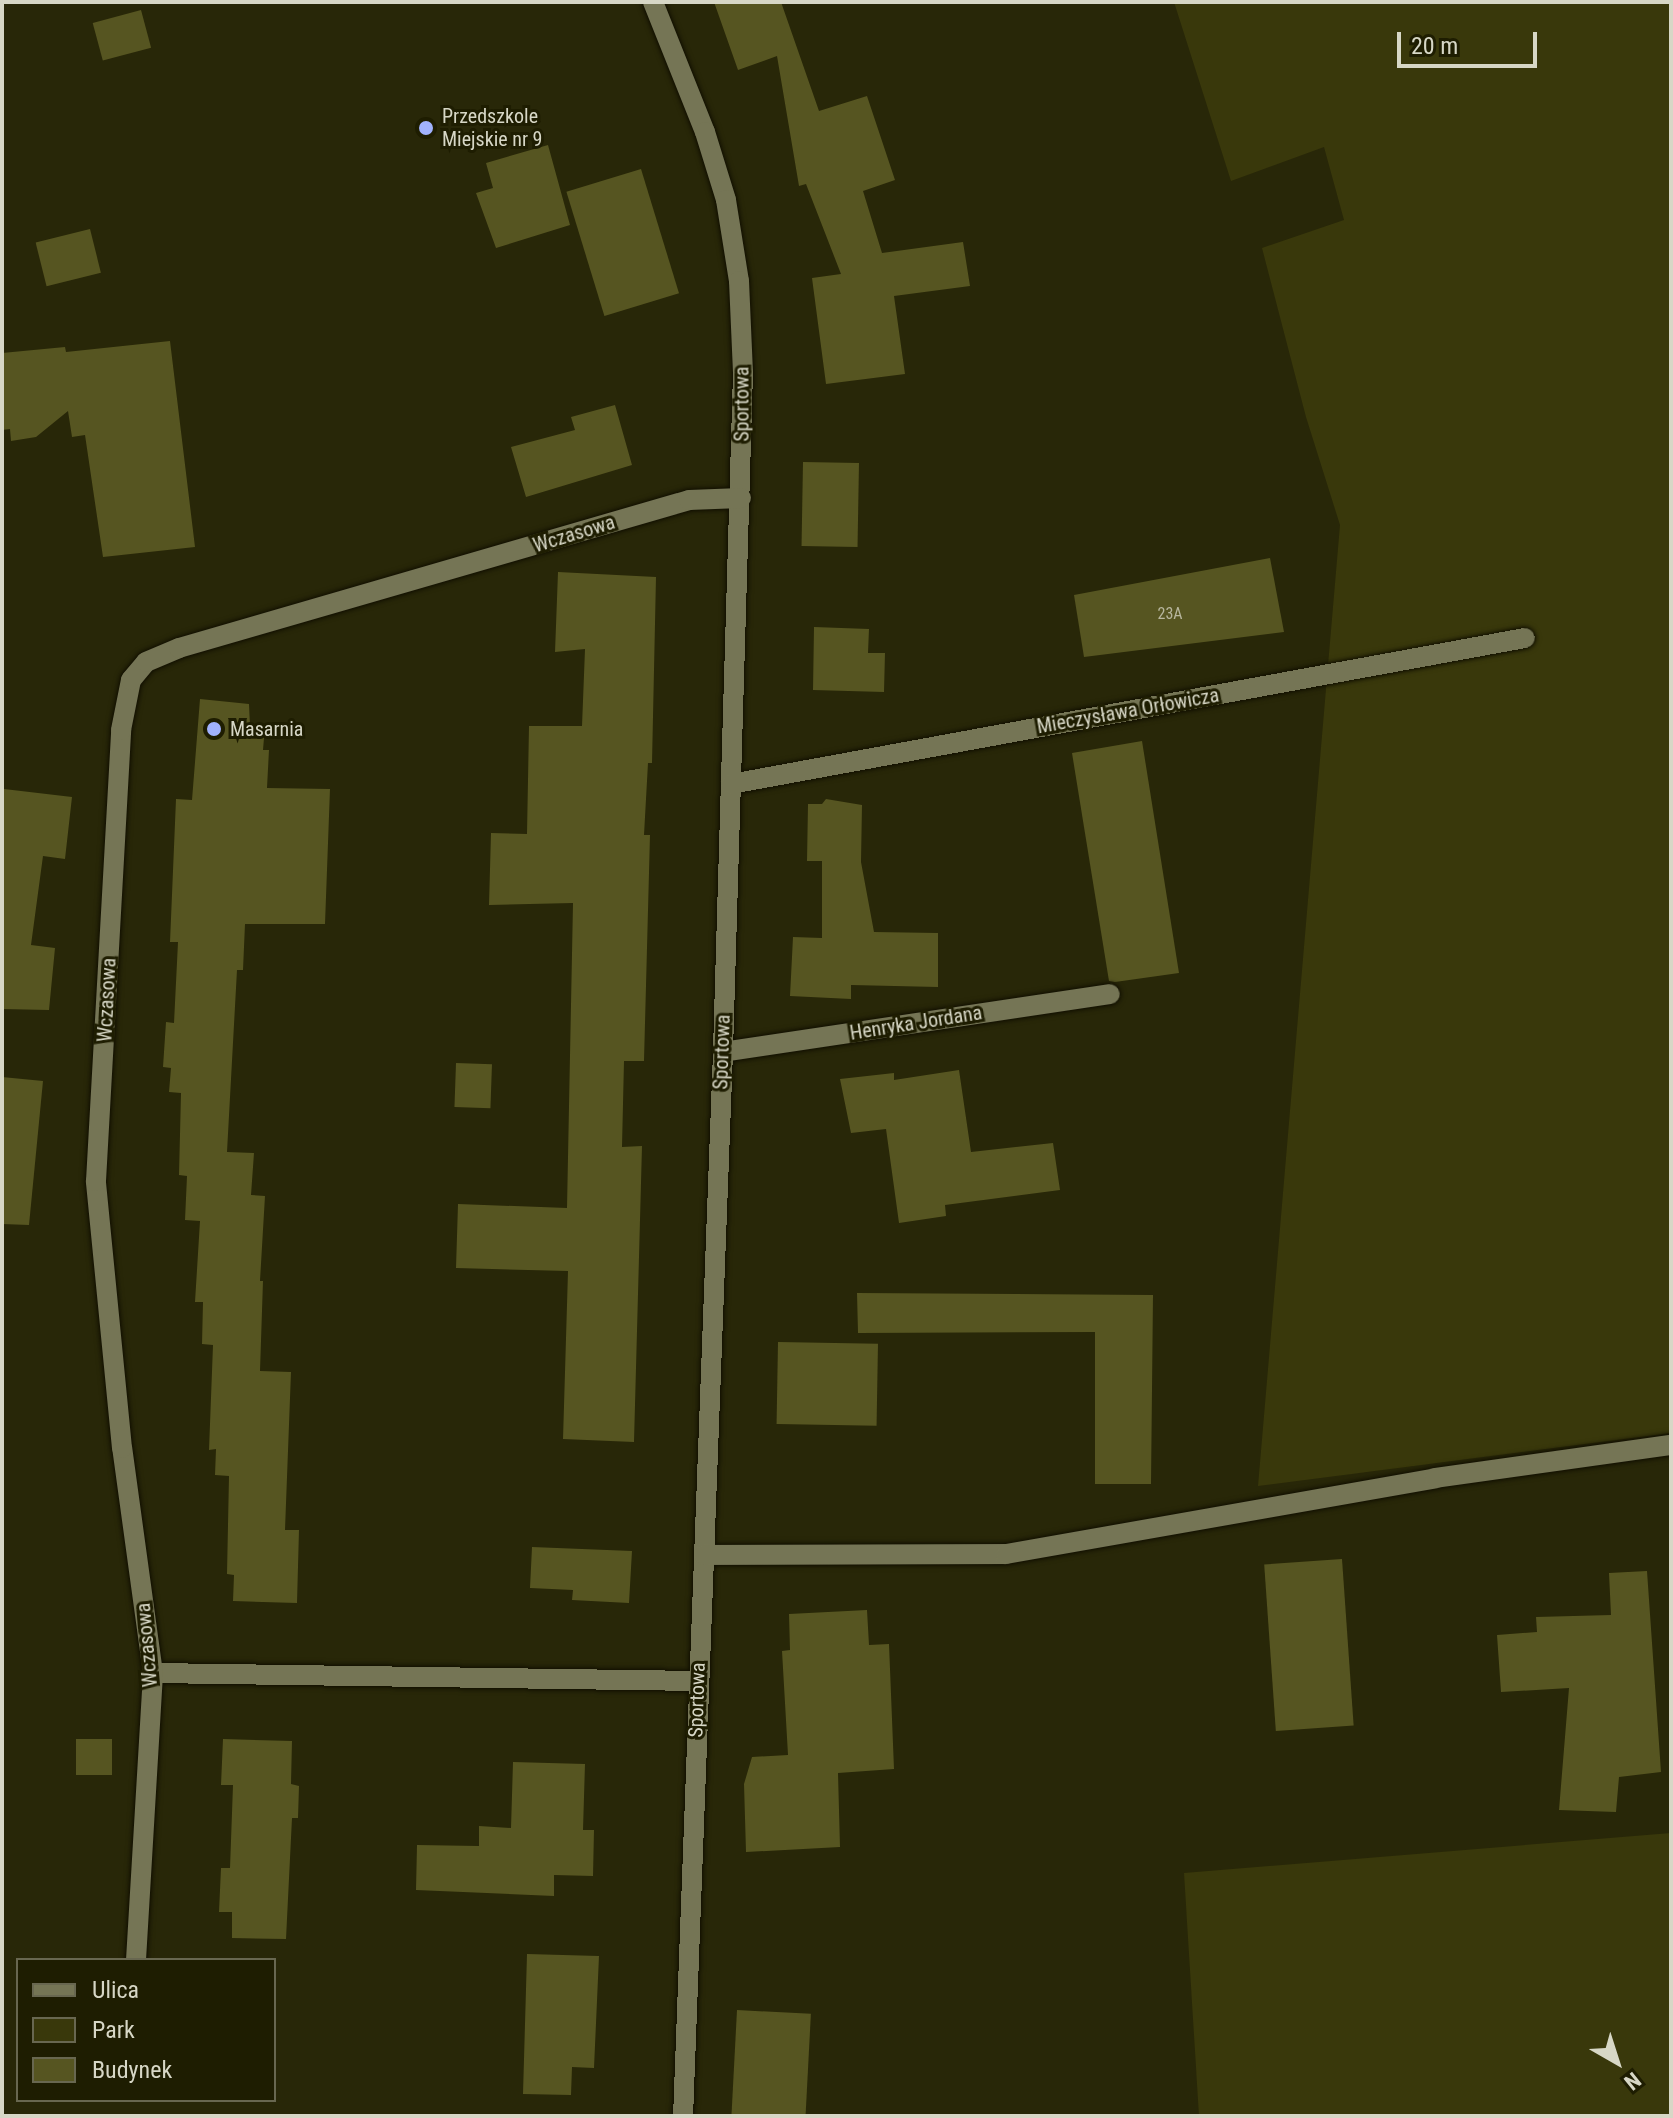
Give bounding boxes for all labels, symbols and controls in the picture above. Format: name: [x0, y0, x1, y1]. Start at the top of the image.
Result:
scale bar: [1401, 16, 1541, 66]
text: 20 m: [1411, 32, 1458, 60]
place label: Przedszkole Miejskie nr 9: [442, 104, 542, 151]
marker: Przedszkole Miejskie nr 9: [417, 119, 435, 137]
street label: Sportowa: [730, 366, 754, 442]
street label: Wczasowa: [530, 510, 618, 558]
house number: 23A: [1157, 604, 1183, 624]
street label: Mieczysława Orłowicza: [1035, 683, 1221, 739]
place label: Masarnia: [230, 717, 303, 741]
marker: Masarnia: [205, 720, 223, 738]
street label: Wczasowa: [93, 957, 121, 1043]
street label: Henryka Jordana: [848, 1001, 984, 1045]
street label: Sportowa: [709, 1014, 735, 1090]
street label: Wczasowa: [131, 1602, 163, 1688]
street label: Sportowa: [684, 1662, 710, 1738]
legend: [16, 1958, 276, 2102]
text: Ulica: [92, 1976, 139, 2004]
text: Park: [92, 2016, 135, 2044]
north arrow: [1577, 2022, 1657, 2102]
text: Budynek: [92, 2056, 172, 2084]
text: N: [1619, 2067, 1646, 2095]

